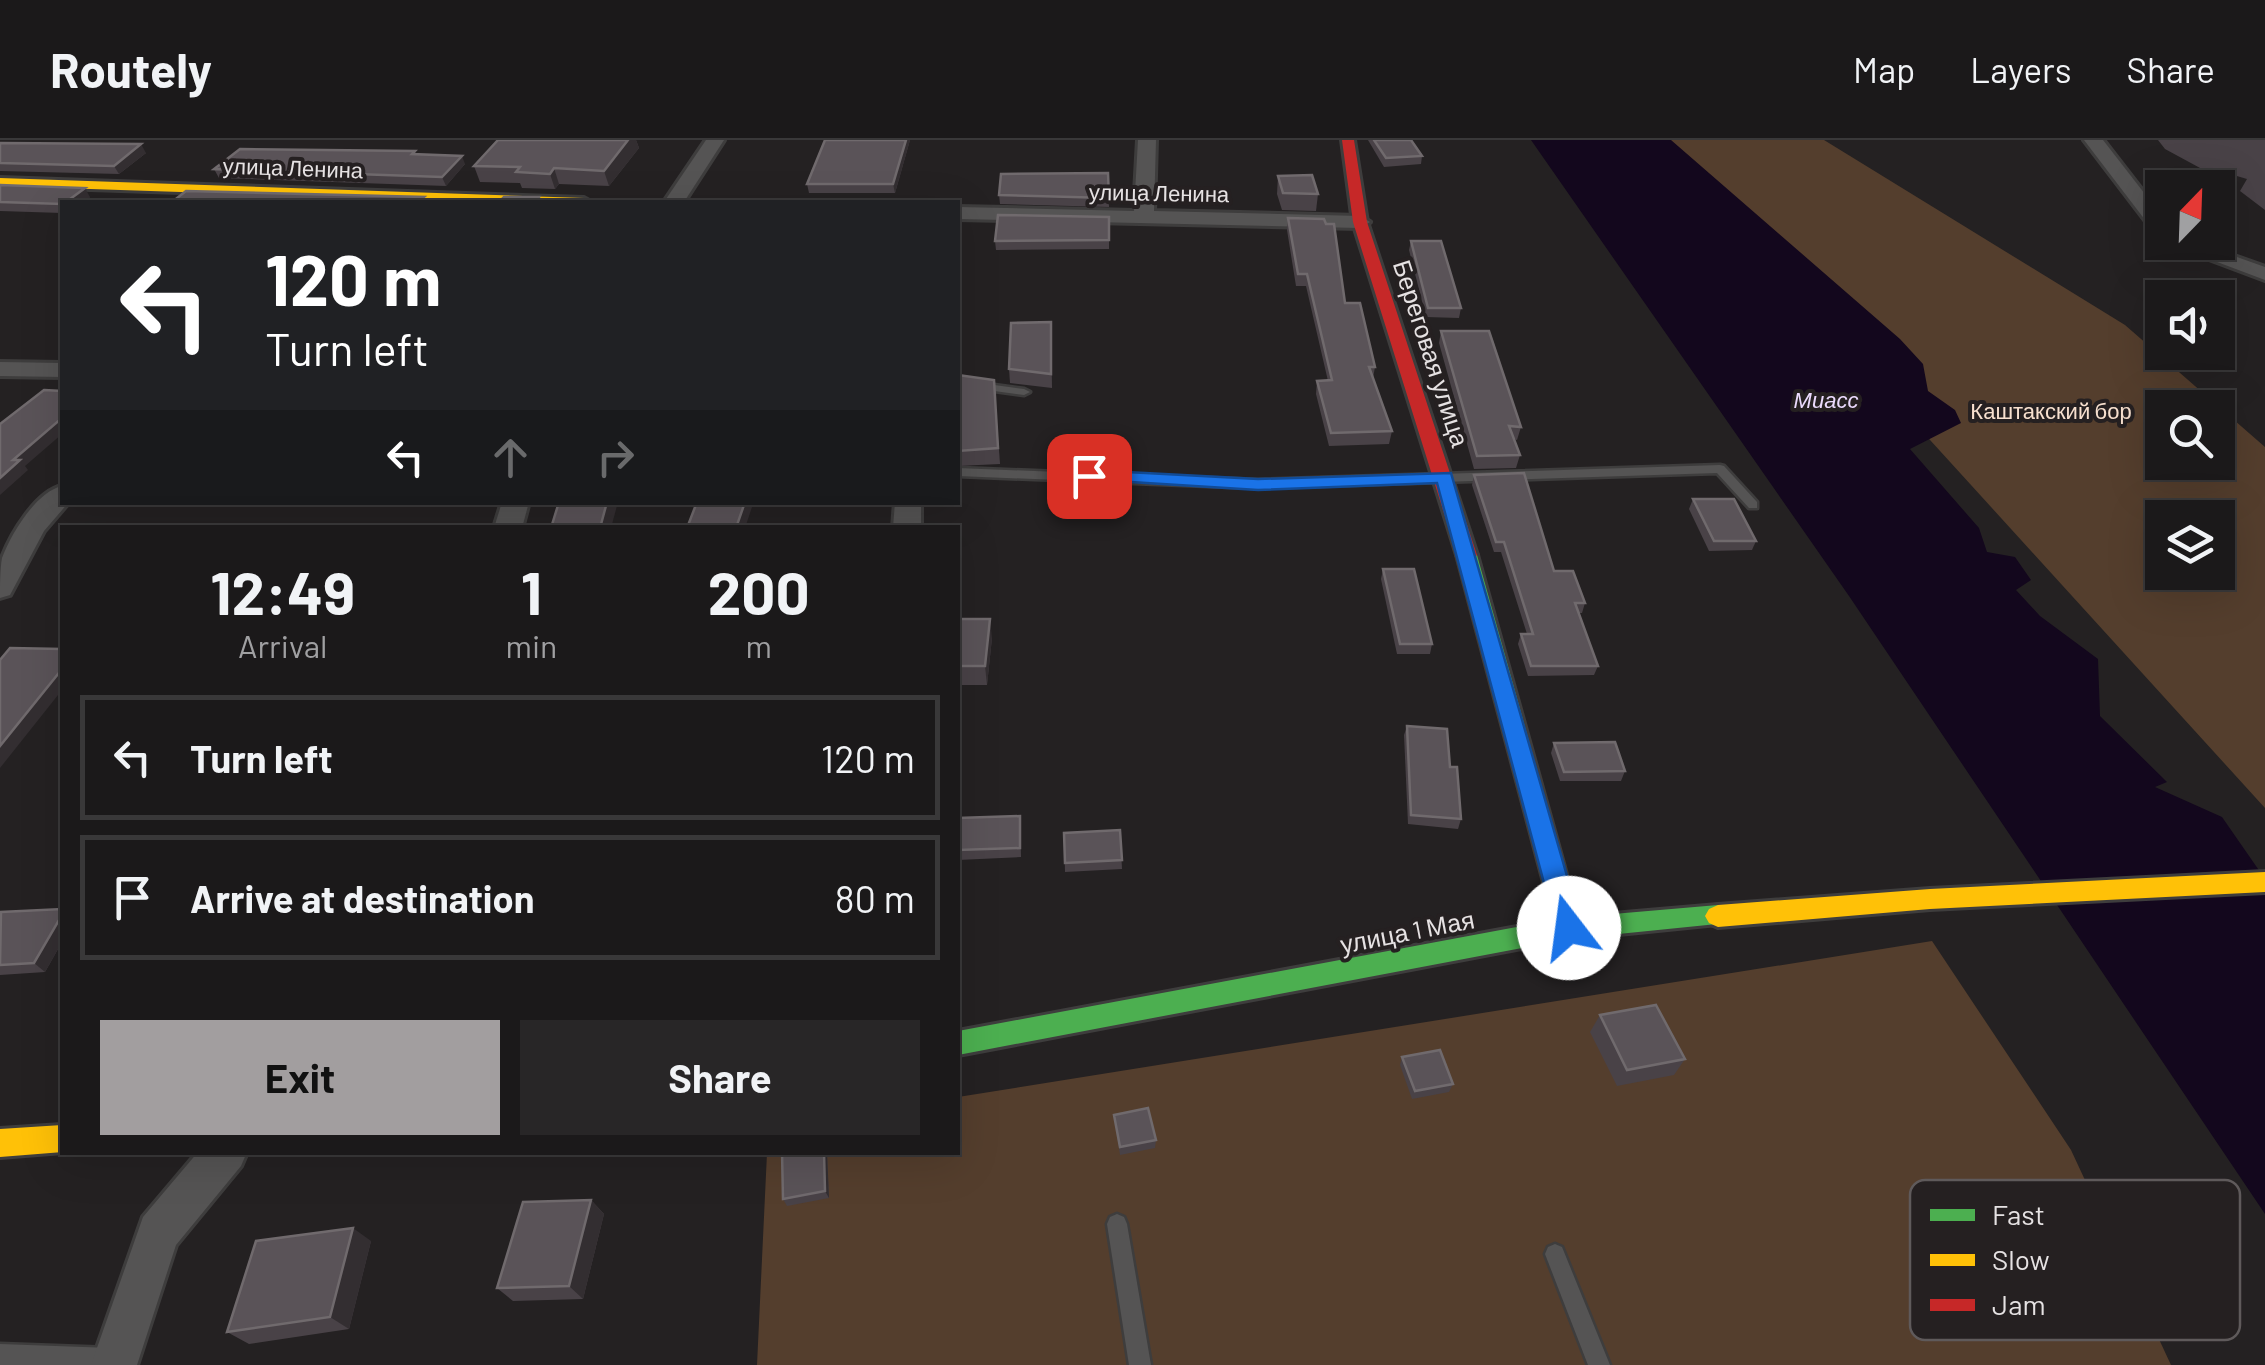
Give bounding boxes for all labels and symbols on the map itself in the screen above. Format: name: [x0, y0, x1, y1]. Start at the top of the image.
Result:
street label: улица Ленина: [222, 152, 364, 183]
north arrow: [2145, 170, 2235, 260]
street label: улица Ленина: [1089, 178, 1230, 207]
street label: Береговая улица: [1388, 256, 1476, 450]
water label: Миасс: [1794, 386, 1858, 412]
park label: Каштакский бор: [1970, 397, 2132, 424]
pin: [1047, 434, 1132, 519]
position arrow: [1517, 876, 1621, 980]
street label: улица 1 Мая: [1337, 903, 1477, 959]
legend: [1910, 1180, 2240, 1340]
text: Fast: [1992, 1197, 2045, 1231]
text: Slow: [1992, 1242, 2050, 1276]
text: Jam: [1992, 1287, 2046, 1321]

